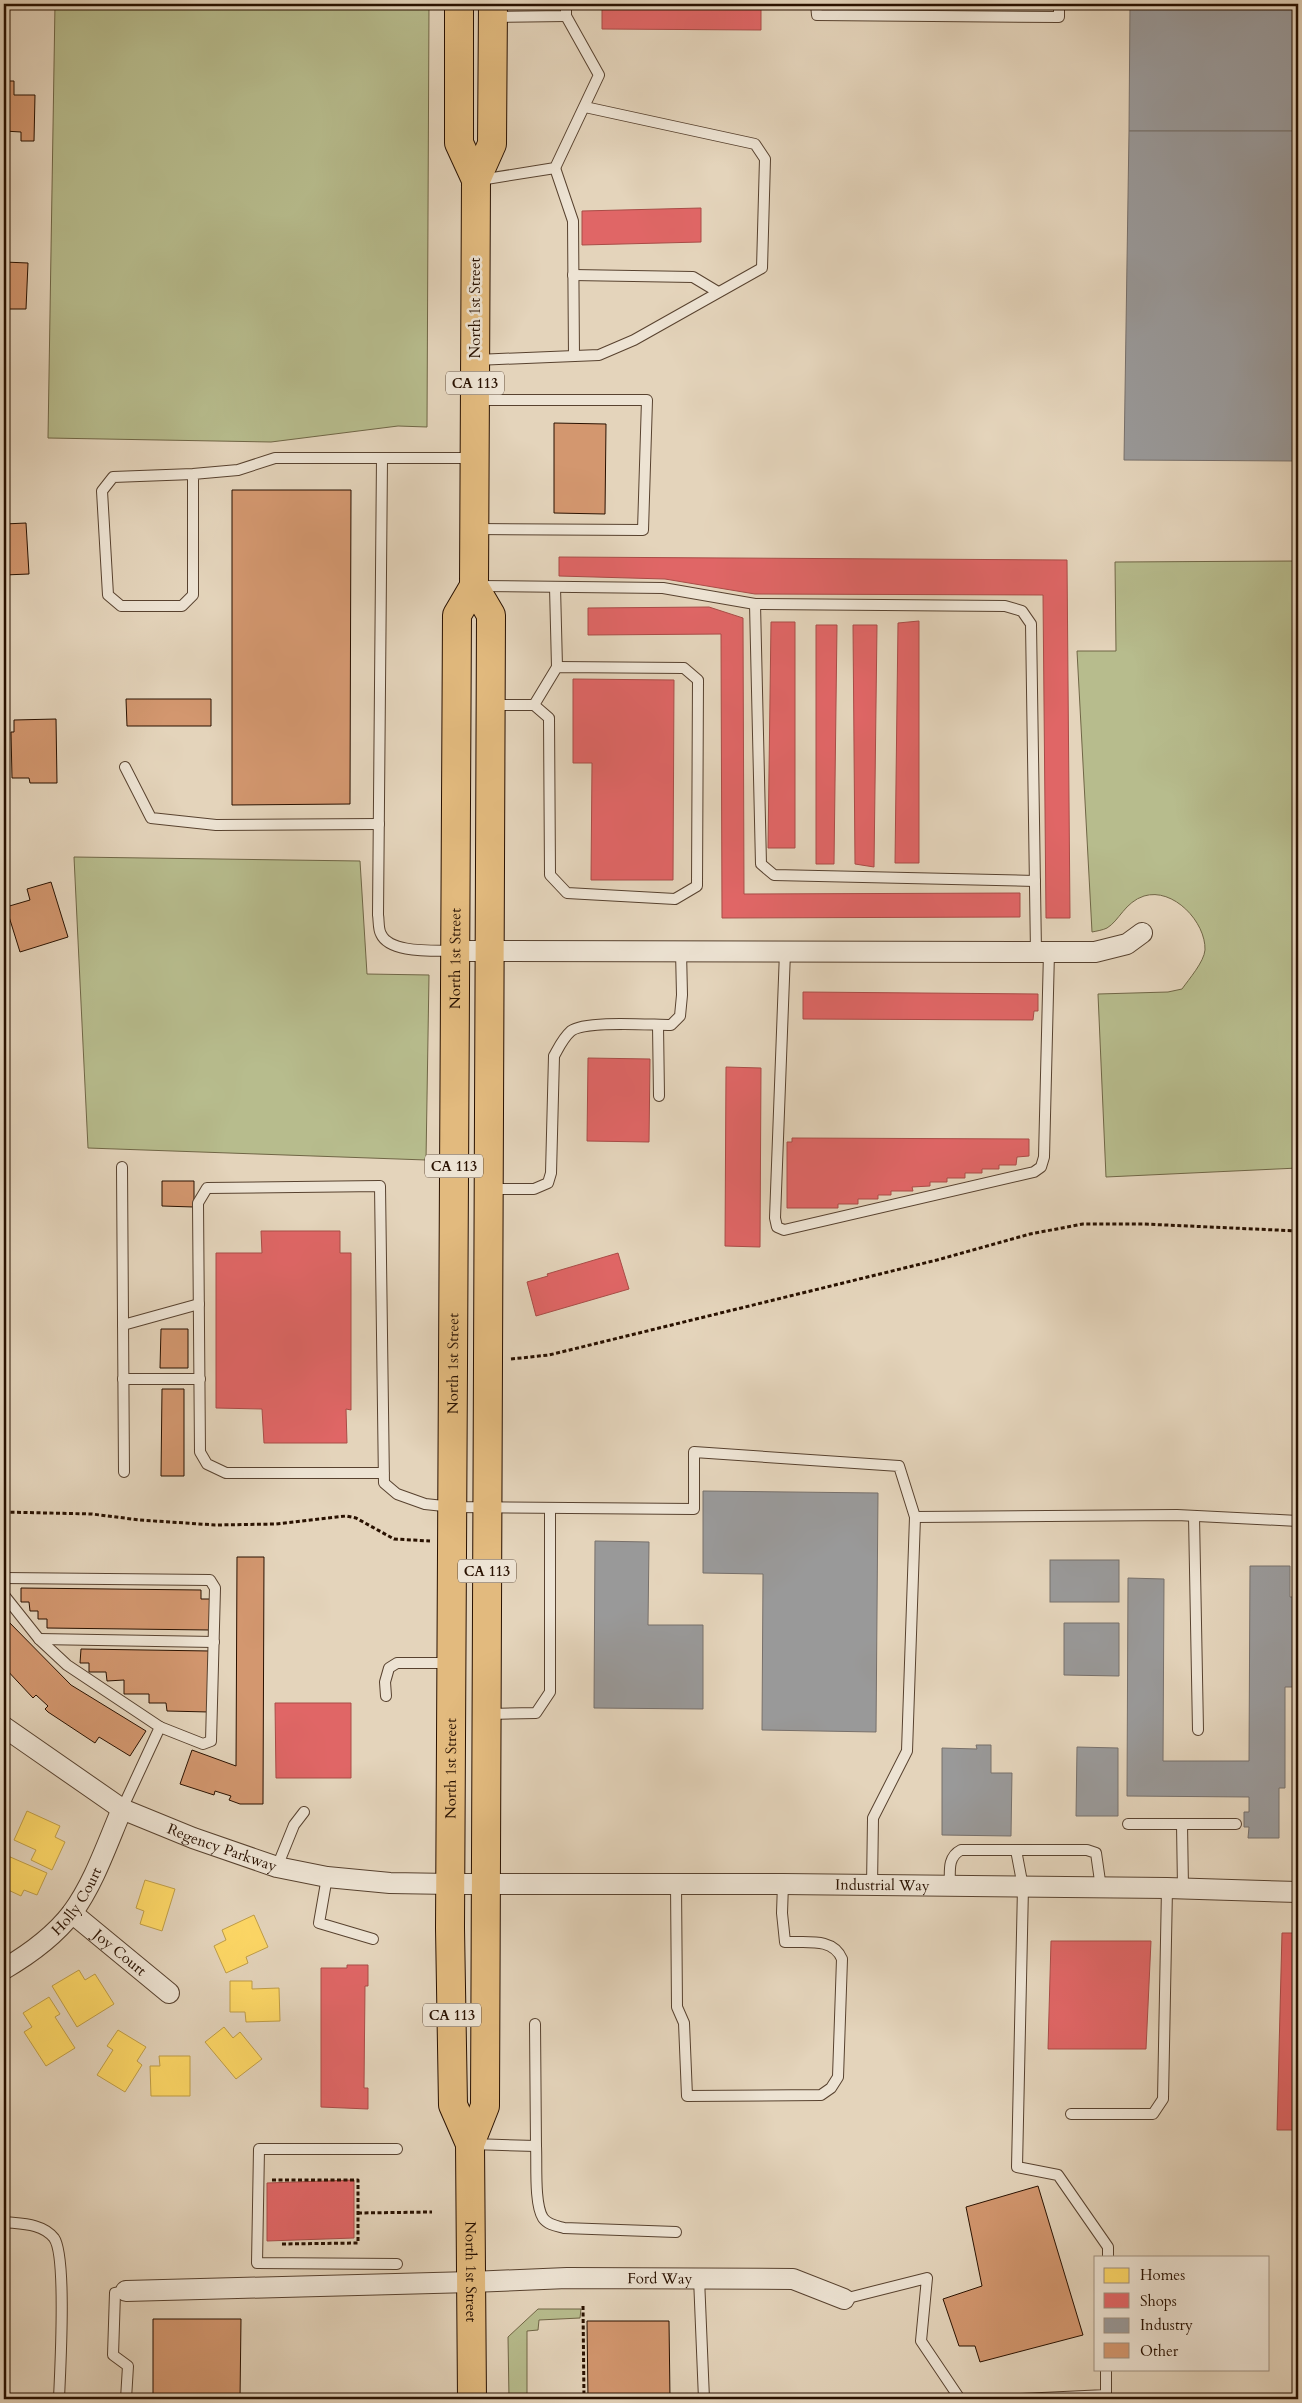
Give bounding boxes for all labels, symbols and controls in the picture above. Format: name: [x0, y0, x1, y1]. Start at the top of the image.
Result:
street label: North 1st Street: [465, 257, 485, 358]
road number: CA 113: [446, 372, 504, 394]
street label: North 1st Street: [445, 908, 465, 1009]
road number: CA 113: [425, 1154, 483, 1178]
street label: North 1st Street: [443, 1313, 463, 1414]
road number: CA 113: [458, 1560, 516, 1582]
street label: North 1st Street: [441, 1718, 461, 1819]
street label: Regency Parkway: [164, 1819, 280, 1876]
street label: Holly Court: [47, 1864, 106, 1940]
street label: Industrial Way: [835, 1875, 930, 1896]
street label: Joy Court: [88, 1923, 151, 1980]
road number: CA 113: [423, 2004, 481, 2026]
street label: North 1st Street: [461, 2221, 481, 2323]
legend: [1094, 2256, 1270, 2370]
text: Homes: [1140, 2265, 1185, 2285]
street label: Ford Way: [627, 2268, 692, 2289]
text: Shops: [1140, 2291, 1177, 2311]
text: Industry: [1140, 2315, 1193, 2335]
text: Other: [1140, 2341, 1179, 2361]

